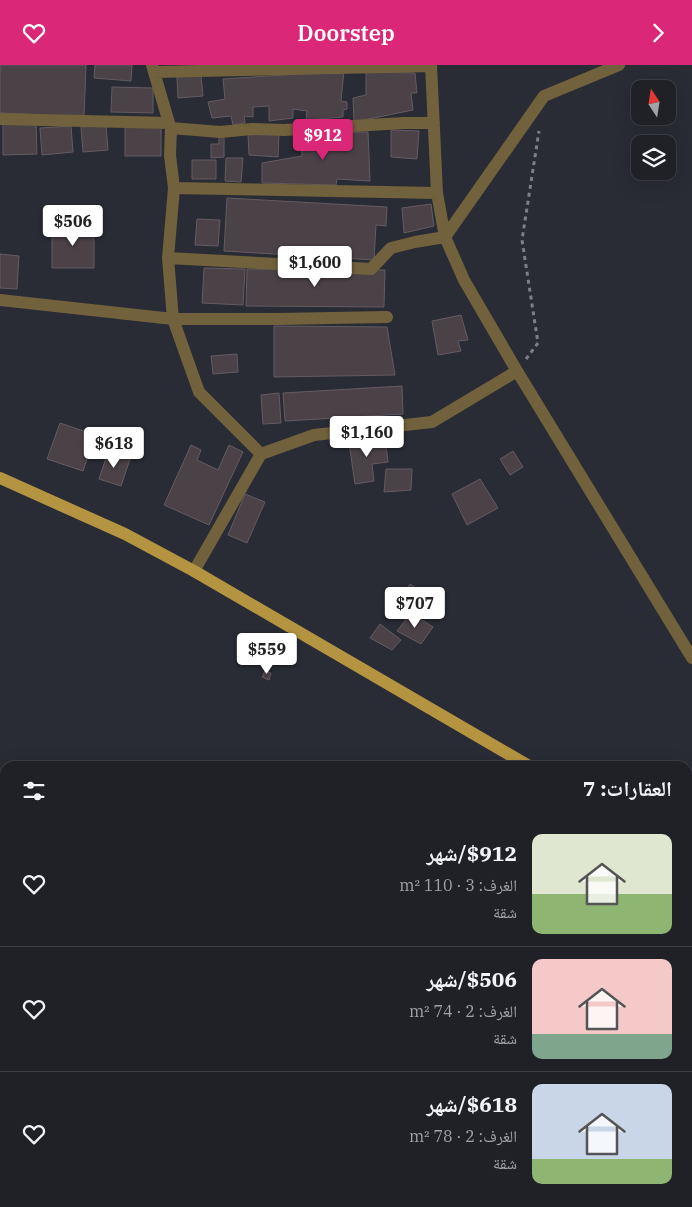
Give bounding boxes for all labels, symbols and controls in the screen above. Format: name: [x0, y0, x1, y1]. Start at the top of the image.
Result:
text: Doorstep: [297, 18, 395, 47]
icon: heart: [20, 19, 48, 47]
icon: forward: [644, 19, 672, 47]
north arrow: [631, 80, 676, 125]
map controls: [631, 80, 676, 180]
pin: $912: [293, 119, 353, 161]
text: $912: [304, 125, 342, 145]
button: layers: [631, 135, 676, 180]
pin: $506: [43, 205, 103, 247]
text: $506: [54, 211, 92, 231]
pin: $1,600: [274, 245, 356, 288]
text: $1,600: [289, 252, 341, 272]
pin: $1,160: [326, 415, 408, 458]
text: $1,160: [341, 422, 393, 442]
pin: $618: [84, 427, 144, 469]
text: $618: [95, 433, 133, 453]
pin: $707: [385, 587, 445, 629]
text: $707: [396, 593, 434, 613]
pin: $559: [237, 633, 297, 675]
text: $559: [248, 639, 286, 659]
text: العقارات: 7: [583, 774, 672, 802]
icon: filters: [20, 777, 48, 805]
text: $912/شهر: [426, 839, 517, 867]
icon: home: [572, 854, 632, 914]
icon: heart: [20, 870, 48, 898]
text: الغرف: 3 · 110 m²: [399, 875, 517, 895]
text: شقة: [493, 902, 517, 922]
text: $506/شهر: [426, 965, 517, 993]
icon: home: [572, 979, 632, 1039]
icon: heart: [20, 995, 48, 1023]
text: الغرف: 2 · 74 m²: [409, 1001, 517, 1021]
text: شقة: [493, 1028, 517, 1048]
text: $618/شهر: [426, 1090, 517, 1118]
icon: home: [572, 1104, 632, 1164]
icon: heart: [20, 1120, 48, 1148]
text: الغرف: 2 · 78 m²: [409, 1126, 517, 1146]
text: شقة: [493, 1153, 517, 1173]

